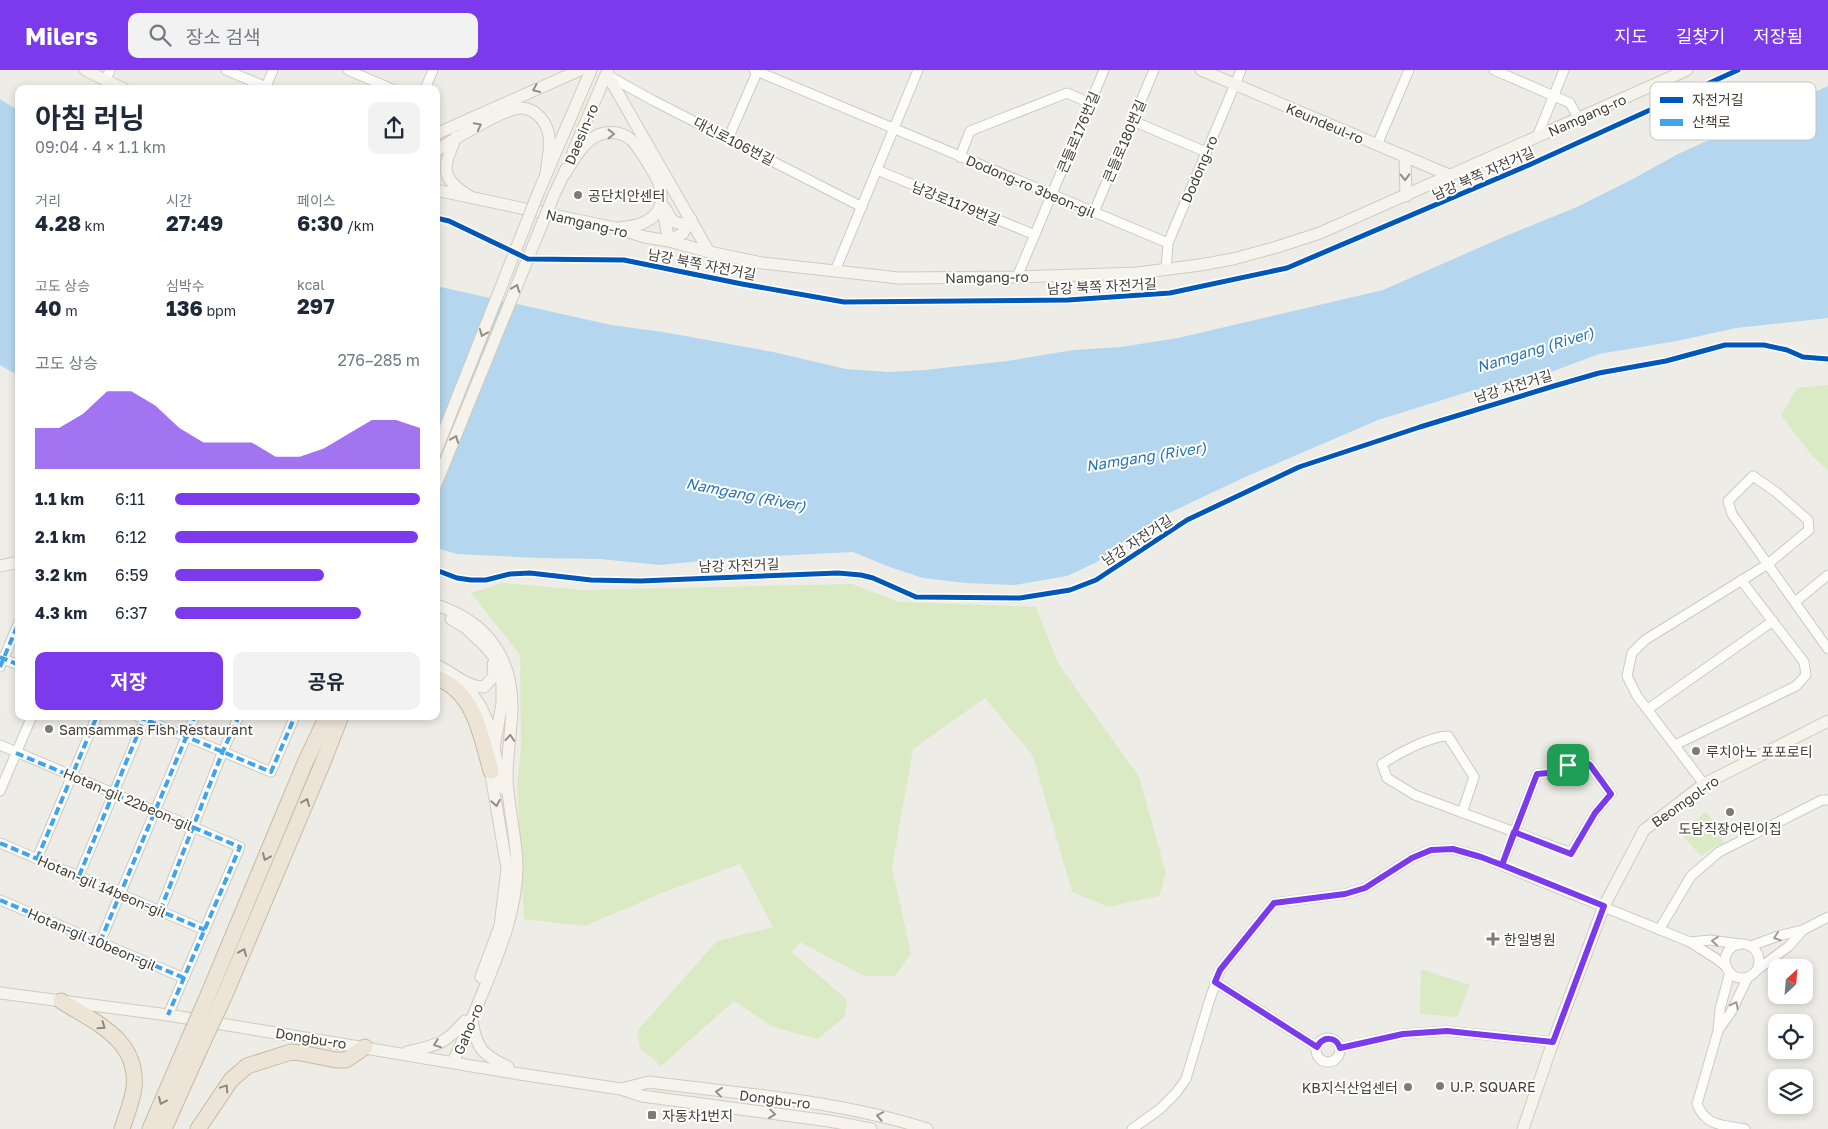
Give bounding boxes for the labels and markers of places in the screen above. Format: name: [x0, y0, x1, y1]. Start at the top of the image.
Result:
place label: 공단치안센터: [588, 187, 665, 204]
marker: 공단치안센터: [572, 189, 584, 201]
place label: Samsammas Fish Restaurant: [59, 721, 253, 738]
marker: Samsammas Fish Restaurant: [43, 723, 55, 735]
place label: 루치아노 포포로티: [1706, 743, 1813, 760]
pin: [1547, 744, 1589, 786]
marker: 루치아노 포포로티: [1690, 745, 1702, 757]
marker: 도담직장어린이집: [1724, 806, 1736, 818]
place label: 도담직장어린이집: [1678, 820, 1782, 837]
place label: 한일병원: [1504, 931, 1556, 948]
marker: 한일병원: [1486, 932, 1500, 946]
place label: U.P. SQUARE: [1450, 1078, 1535, 1095]
place label: KB지식산업센터: [1302, 1079, 1398, 1096]
marker: U.P. SQUARE: [1434, 1080, 1446, 1092]
marker: KB지식산업센터: [1402, 1081, 1414, 1093]
place label: 자동차1번지: [662, 1107, 733, 1124]
marker: 자동차1번지: [646, 1109, 658, 1121]

